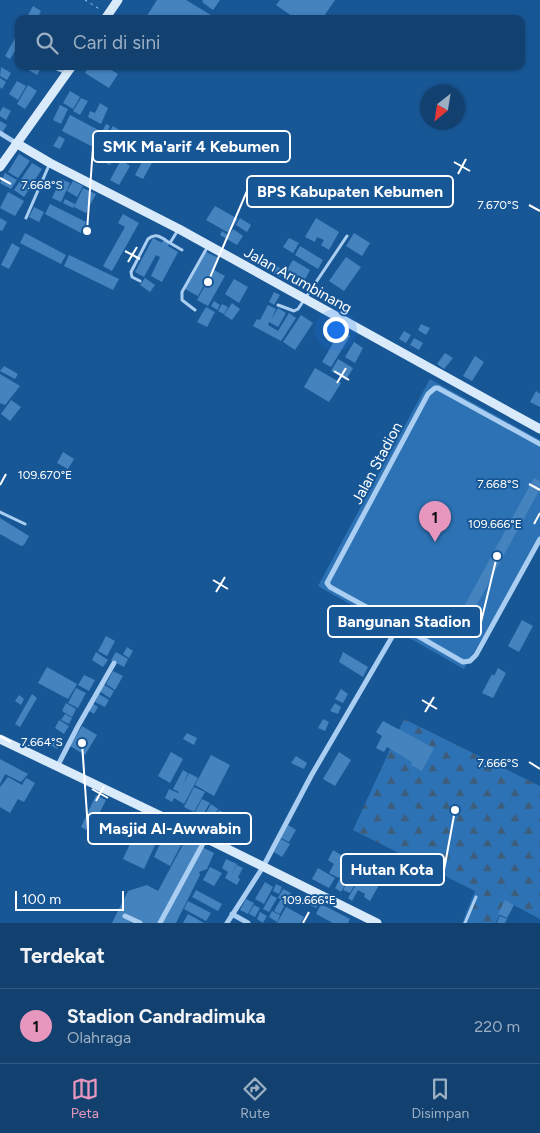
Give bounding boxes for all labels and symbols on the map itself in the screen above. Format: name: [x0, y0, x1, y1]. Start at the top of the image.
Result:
north arrow: [420, 85, 465, 130]
callout: SMK Ma'arif 4 Kebumen: [93, 131, 290, 162]
text: SMK Ma'arif 4 Kebumen: [103, 137, 279, 156]
callout: BPS Kabupaten Kebumen: [247, 176, 453, 207]
text: 7.668°S: [21, 178, 63, 192]
text: BPS Kabupaten Kebumen: [257, 182, 443, 201]
text: 7.670°S: [477, 198, 519, 212]
street label: Jalan Arumbinang: [241, 243, 355, 317]
your location: [323, 317, 349, 343]
street label: Jalan Stadion: [348, 419, 406, 507]
text: 109.670°E: [18, 468, 72, 482]
text: 7.668°S: [477, 477, 519, 491]
pin: 1: [419, 501, 451, 542]
text: 109.666°E: [468, 517, 522, 531]
callout: Bangunan Stadion: [328, 606, 481, 637]
text: Bangunan Stadion: [337, 612, 471, 631]
text: 7.664°S: [21, 735, 63, 749]
text: 7.666°S: [477, 756, 519, 770]
callout: Masjid Al-Awwabin: [88, 813, 251, 844]
text: Masjid Al-Awwabin: [99, 819, 241, 838]
callout: Hutan Kota: [341, 854, 444, 885]
text: Hutan Kota: [350, 860, 434, 879]
scale bar: [15, 888, 124, 911]
text: 109.666°E: [282, 893, 336, 907]

